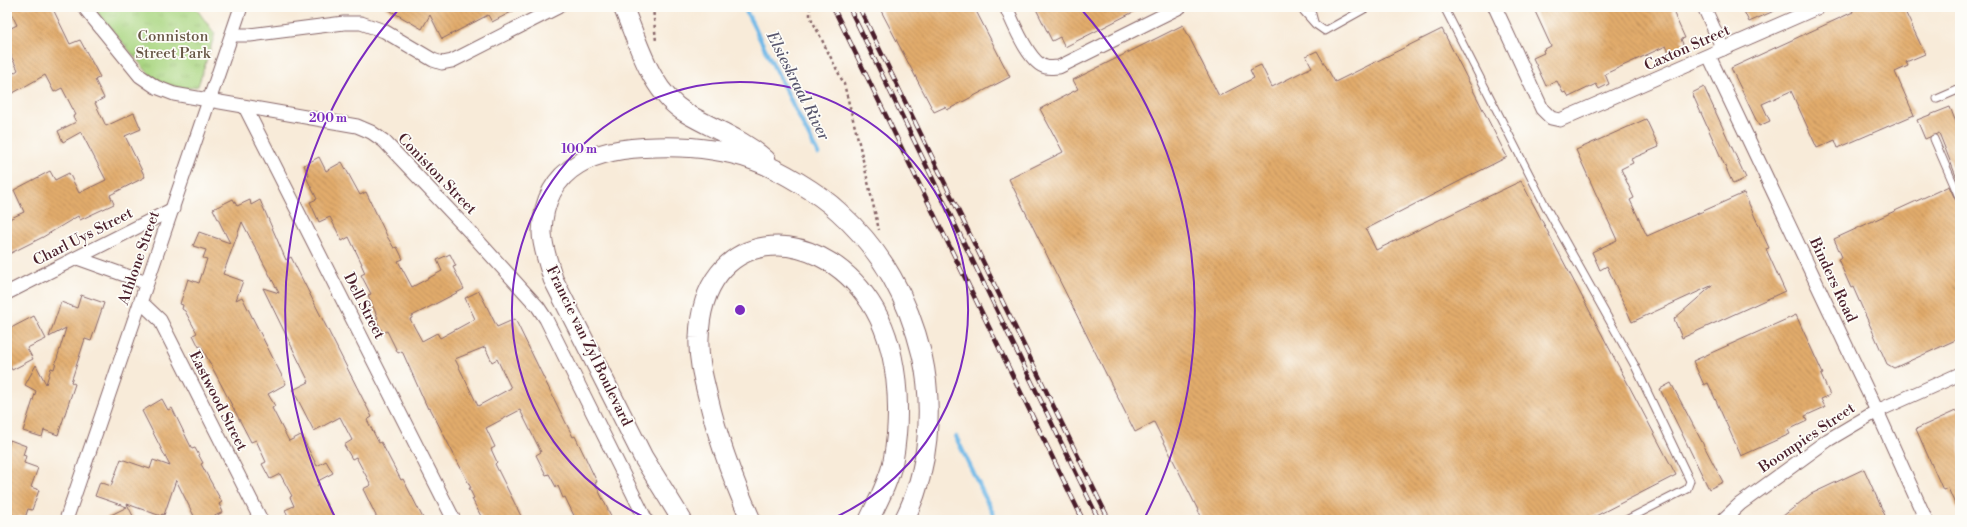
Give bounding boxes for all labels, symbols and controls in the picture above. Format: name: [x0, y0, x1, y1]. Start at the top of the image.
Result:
street label: Caxton Street: [1641, 20, 1733, 75]
park label: Conniston Street Park: [135, 27, 212, 63]
water label: Elsieskraal River: [761, 27, 835, 145]
text: 200 m: [309, 111, 347, 126]
street label: Coniston Street: [393, 129, 481, 219]
text: 100 m: [561, 142, 597, 157]
street label: Charl Uys Street: [30, 203, 137, 270]
street label: Athlone Street: [114, 208, 164, 308]
street label: Binders Road: [1805, 234, 1861, 326]
street label: Francie van Zyl Boulevard: [542, 263, 636, 430]
street label: Dell Street: [339, 270, 389, 343]
centre of rings: [733, 303, 747, 317]
street label: Eastwood Street: [185, 348, 252, 455]
street label: Boompies Street: [1754, 398, 1859, 478]

